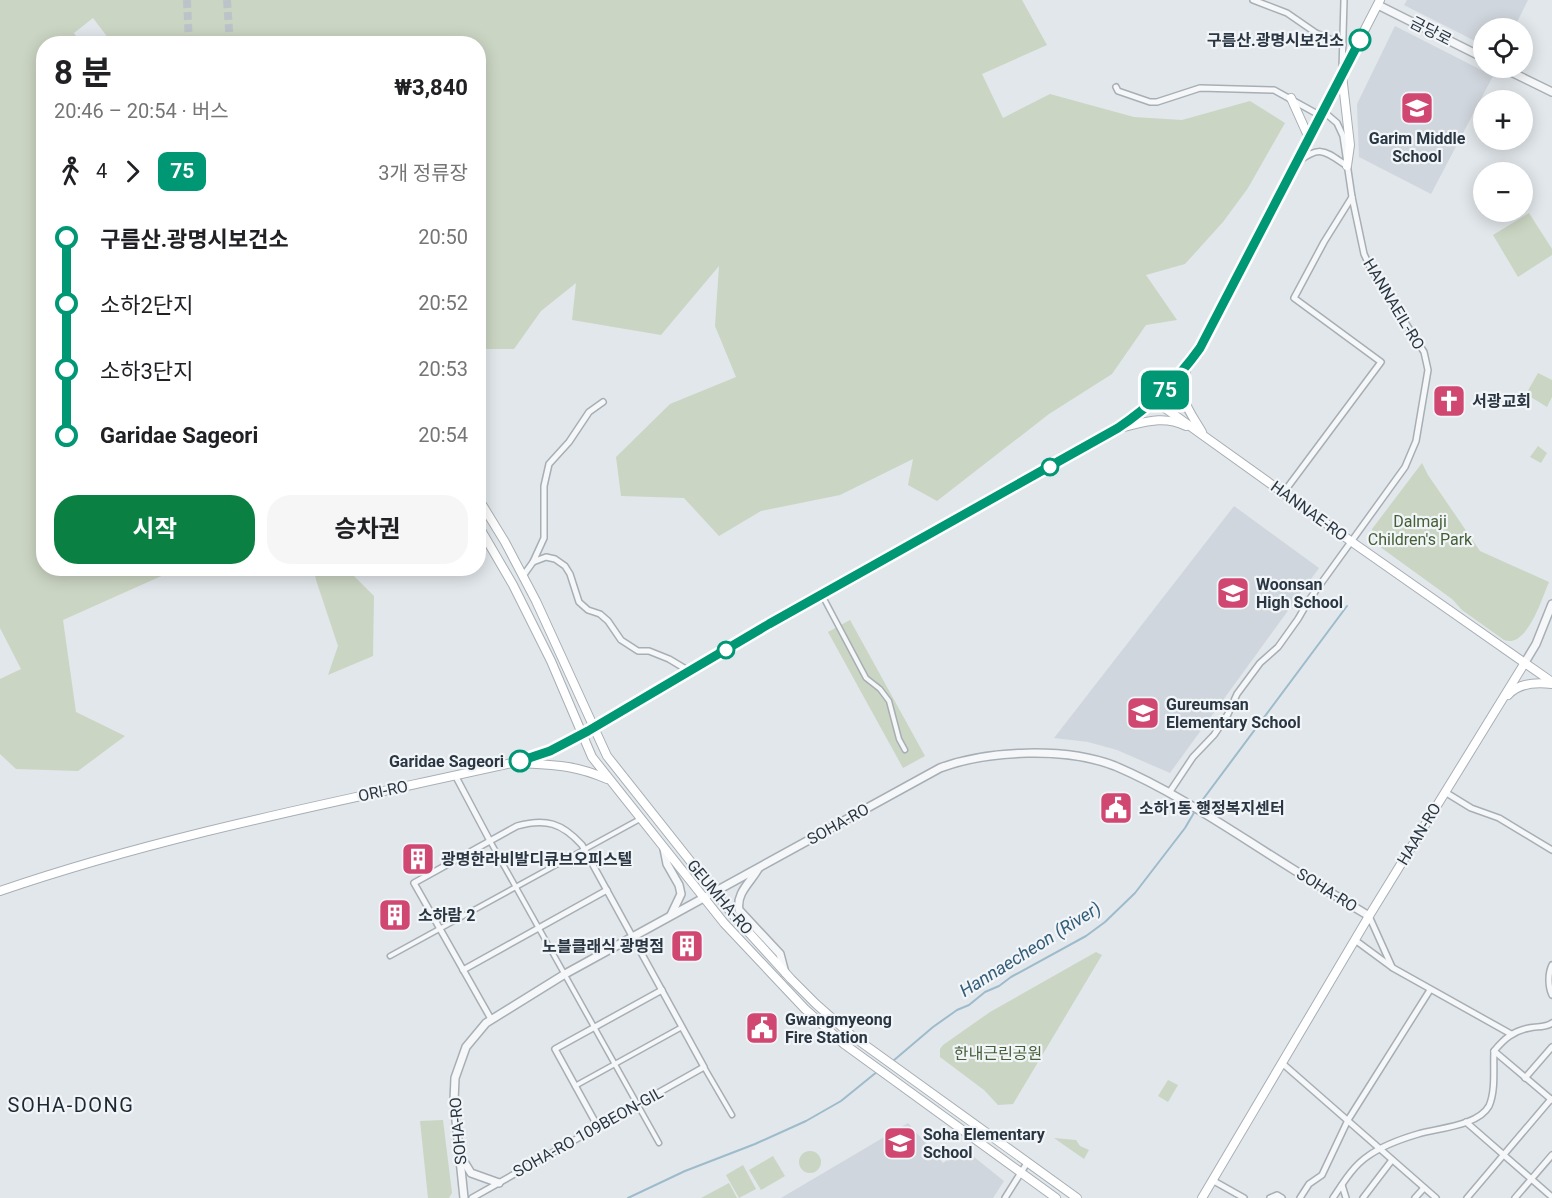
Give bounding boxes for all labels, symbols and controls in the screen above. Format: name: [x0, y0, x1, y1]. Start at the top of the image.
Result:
street label: 금당로: [1407, 13, 1455, 50]
map controls: [1473, 18, 1533, 222]
button: locate: [1473, 18, 1533, 78]
marker: 구름산.광명시보건소: [1349, 29, 1371, 51]
place label: 구름산.광명시보건소: [1207, 31, 1344, 50]
text: 8 분: [54, 53, 112, 92]
text: ₩3,840: [394, 75, 468, 100]
school or university icon: Garim Middle School: [1399, 90, 1435, 126]
button: +: [1473, 90, 1533, 150]
text: 20:46 – 20:54 · 버스: [54, 99, 229, 123]
place label: Garim Middle School: [1369, 129, 1466, 166]
icon: walk: [54, 155, 87, 188]
icon: forward: [116, 155, 149, 188]
text: 4: [96, 159, 107, 183]
text: 75: [170, 159, 194, 183]
text: 3개 정류장: [378, 161, 468, 185]
button: −: [1473, 162, 1533, 222]
text: 20:50: [418, 225, 468, 249]
text: 구름산.광명시보건소: [100, 227, 289, 252]
street label: HANNAEIL-RO: [1359, 255, 1429, 353]
text: 20:52: [418, 291, 468, 315]
text: 소하2단지: [100, 293, 193, 318]
text: 20:53: [418, 357, 468, 381]
text: 소하3단지: [100, 359, 193, 384]
line badge: 75: [1138, 370, 1192, 410]
text: 75: [1153, 378, 1177, 402]
church icon: 서광교회: [1431, 383, 1467, 419]
place label: 서광교회: [1472, 392, 1531, 411]
text: Garidae Sageori: [100, 423, 258, 448]
text: 20:54: [418, 423, 468, 447]
unlabelled marker: [1041, 458, 1059, 476]
street label: HANNAE-RO: [1267, 477, 1351, 545]
button: 시작: [54, 495, 255, 564]
button: 승차권: [267, 495, 468, 564]
park label: Dalmaji Children's Park: [1368, 512, 1473, 549]
school or university icon: Woonsan High School: [1215, 575, 1251, 611]
place label: Woonsan High School: [1256, 575, 1343, 612]
unlabelled marker: [717, 641, 735, 659]
school or university icon: Gureumsan Elementary School: [1125, 695, 1161, 731]
place label: Gureumsan Elementary School: [1166, 695, 1301, 732]
marker: Garidae Sageori: [509, 750, 531, 772]
place label: Garidae Sageori: [389, 752, 504, 771]
street label: ORI-RO: [356, 776, 410, 806]
public building icon: 소하1동 행정복지센터: [1098, 790, 1134, 826]
street label: SOHA-RO: [804, 799, 872, 849]
place label: 소하1동 행정복지센터: [1139, 799, 1285, 818]
street label: HAAN-RO: [1393, 799, 1445, 869]
building icon: 광명한라비발디큐브오피스텔: [400, 841, 436, 877]
place label: 광명한라비발디큐브오피스텔: [441, 850, 632, 869]
street label: GEUMHA-RO: [683, 856, 757, 938]
street label: SOHA-RO: [1293, 864, 1361, 916]
building icon: 소하람 2: [377, 897, 413, 933]
water label: Hannaecheon (River): [955, 897, 1105, 1002]
place label: 소하람 2: [418, 906, 475, 925]
building icon: 노블클래식 광명점: [669, 928, 705, 964]
place label: 노블클래식 광명점: [542, 937, 664, 956]
public building icon: Gwangmyeong Fire Station: [744, 1010, 780, 1046]
place label: Gwangmyeong Fire Station: [785, 1010, 892, 1047]
park label: 한내근린공원: [954, 1044, 1042, 1063]
street label: SOHA-RO 109BEON-GIL: [510, 1083, 667, 1181]
district label: SOHA-DONG: [8, 1093, 134, 1117]
street label: SOHA-RO: [446, 1096, 470, 1166]
school or university icon: Soha Elementary School: [882, 1125, 918, 1161]
place label: Soha Elementary School: [923, 1125, 1046, 1162]

